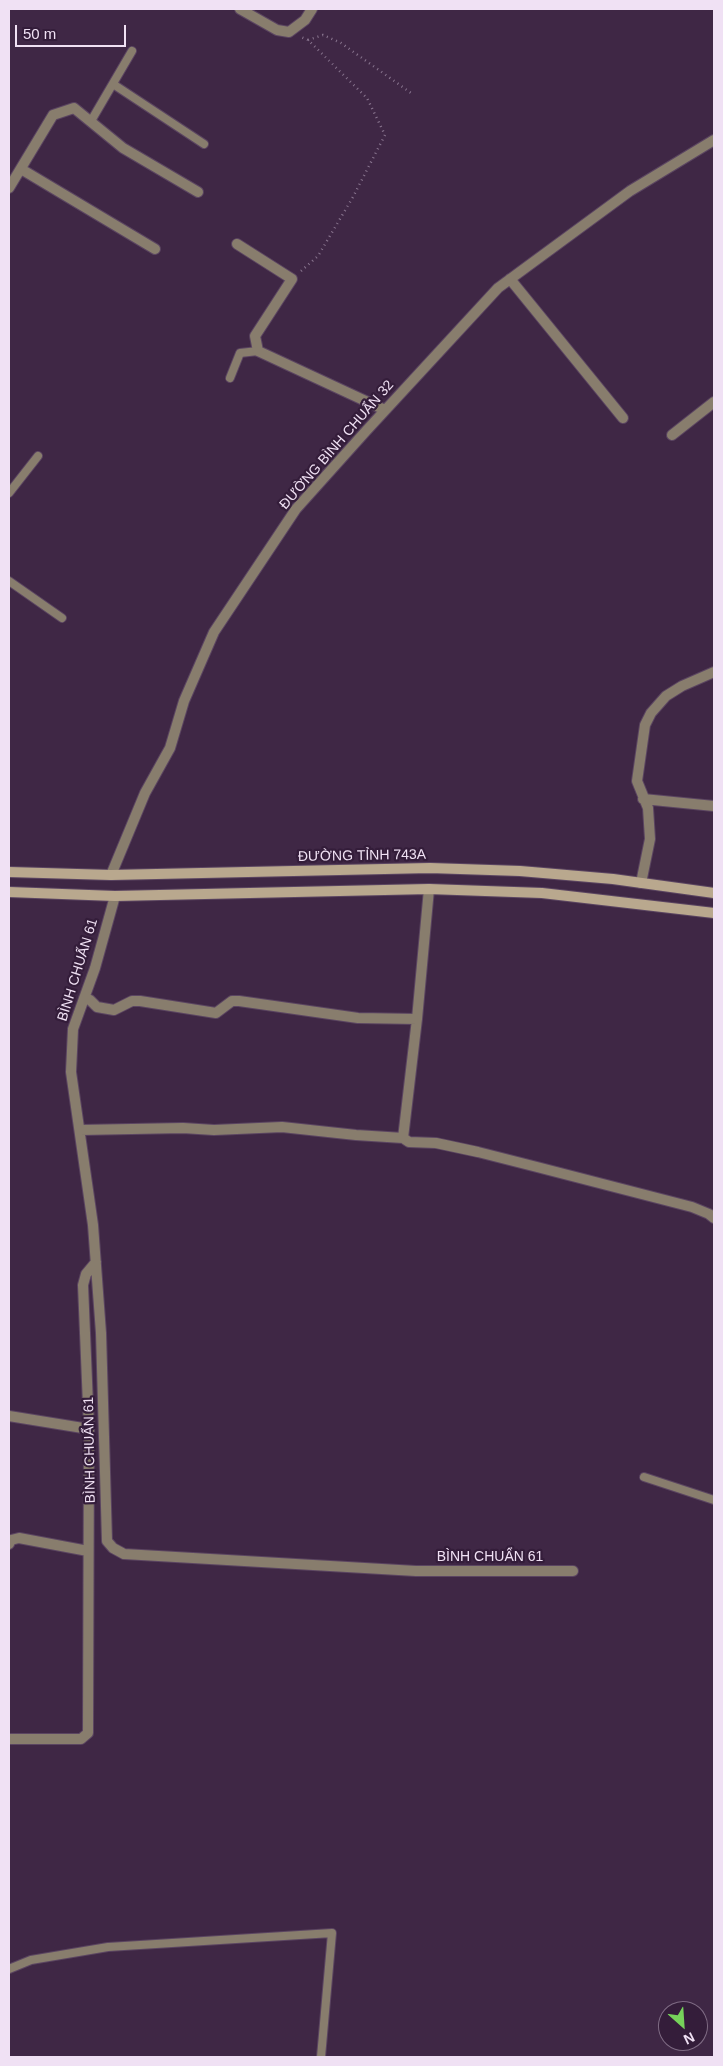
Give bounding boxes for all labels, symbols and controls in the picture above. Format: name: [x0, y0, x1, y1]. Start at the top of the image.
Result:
scale bar: [18, 15, 129, 47]
text: 50 m: [23, 25, 56, 42]
street label: ĐƯỜNG BÌNH CHUẨN 32: [276, 377, 398, 513]
street label: ĐƯỜNG TỈNH 743A: [298, 846, 426, 866]
street label: BÌNH CHUẨN 61: [54, 917, 102, 1023]
street label: BÌNH CHUẨN 61: [81, 1397, 99, 1503]
street label: BÌNH CHUẨN 61: [437, 1549, 543, 1565]
north arrow: [658, 2001, 708, 2051]
text: N: [681, 2029, 697, 2048]

